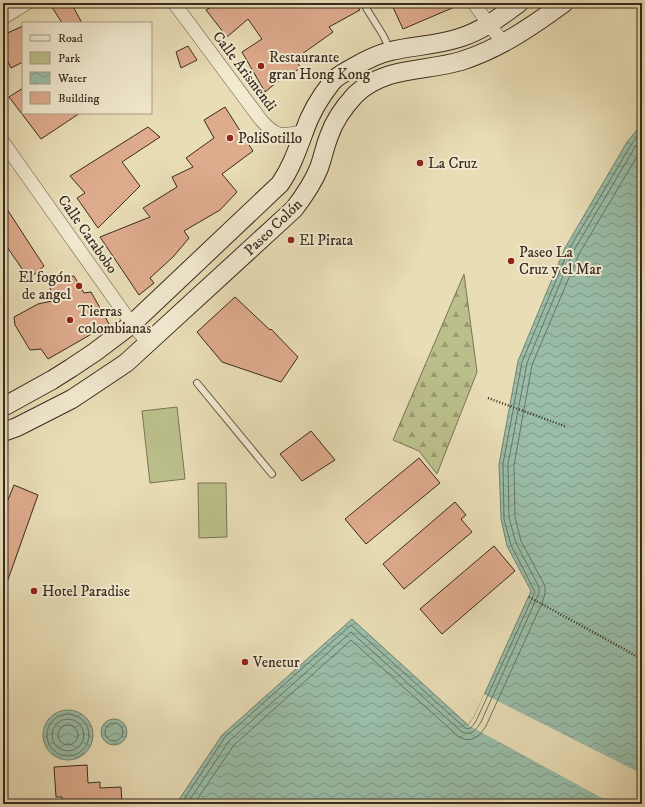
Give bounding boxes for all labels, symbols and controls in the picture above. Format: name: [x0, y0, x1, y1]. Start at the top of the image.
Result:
legend: [22, 22, 152, 114]
street label: Calle Arismendi: [208, 28, 281, 115]
text: Road: [58, 31, 83, 46]
place label: Restaurante gran Hong Kong: [269, 48, 371, 84]
text: Park: [58, 51, 80, 66]
marker: Restaurante gran Hong Kong: [256, 61, 266, 71]
text: Water: [57, 71, 87, 86]
text: Building: [58, 91, 99, 106]
place label: PoliSotillo: [238, 129, 302, 148]
marker: PoliSotillo: [225, 133, 235, 143]
place label: La Cruz: [428, 154, 478, 173]
marker: La Cruz: [415, 158, 425, 168]
street label: Calle Carabobo: [54, 191, 122, 277]
street label: Paseo Colón: [240, 195, 307, 260]
place label: El Pirata: [299, 231, 354, 250]
marker: El Pirata: [286, 235, 296, 245]
place label: Paseo La Cruz y el Mar: [519, 243, 602, 279]
marker: Paseo La Cruz y el Mar: [506, 256, 516, 266]
place label: El fogón de angel: [18, 268, 71, 304]
marker: El fogón de angel: [74, 281, 84, 291]
place label: Tierras colombianas: [78, 302, 151, 338]
marker: Tierras colombianas: [65, 315, 75, 325]
place label: Hotel Paradise: [42, 582, 130, 601]
marker: Hotel Paradise: [29, 586, 39, 596]
place label: Venetur: [252, 653, 300, 672]
marker: Venetur: [240, 657, 250, 667]

